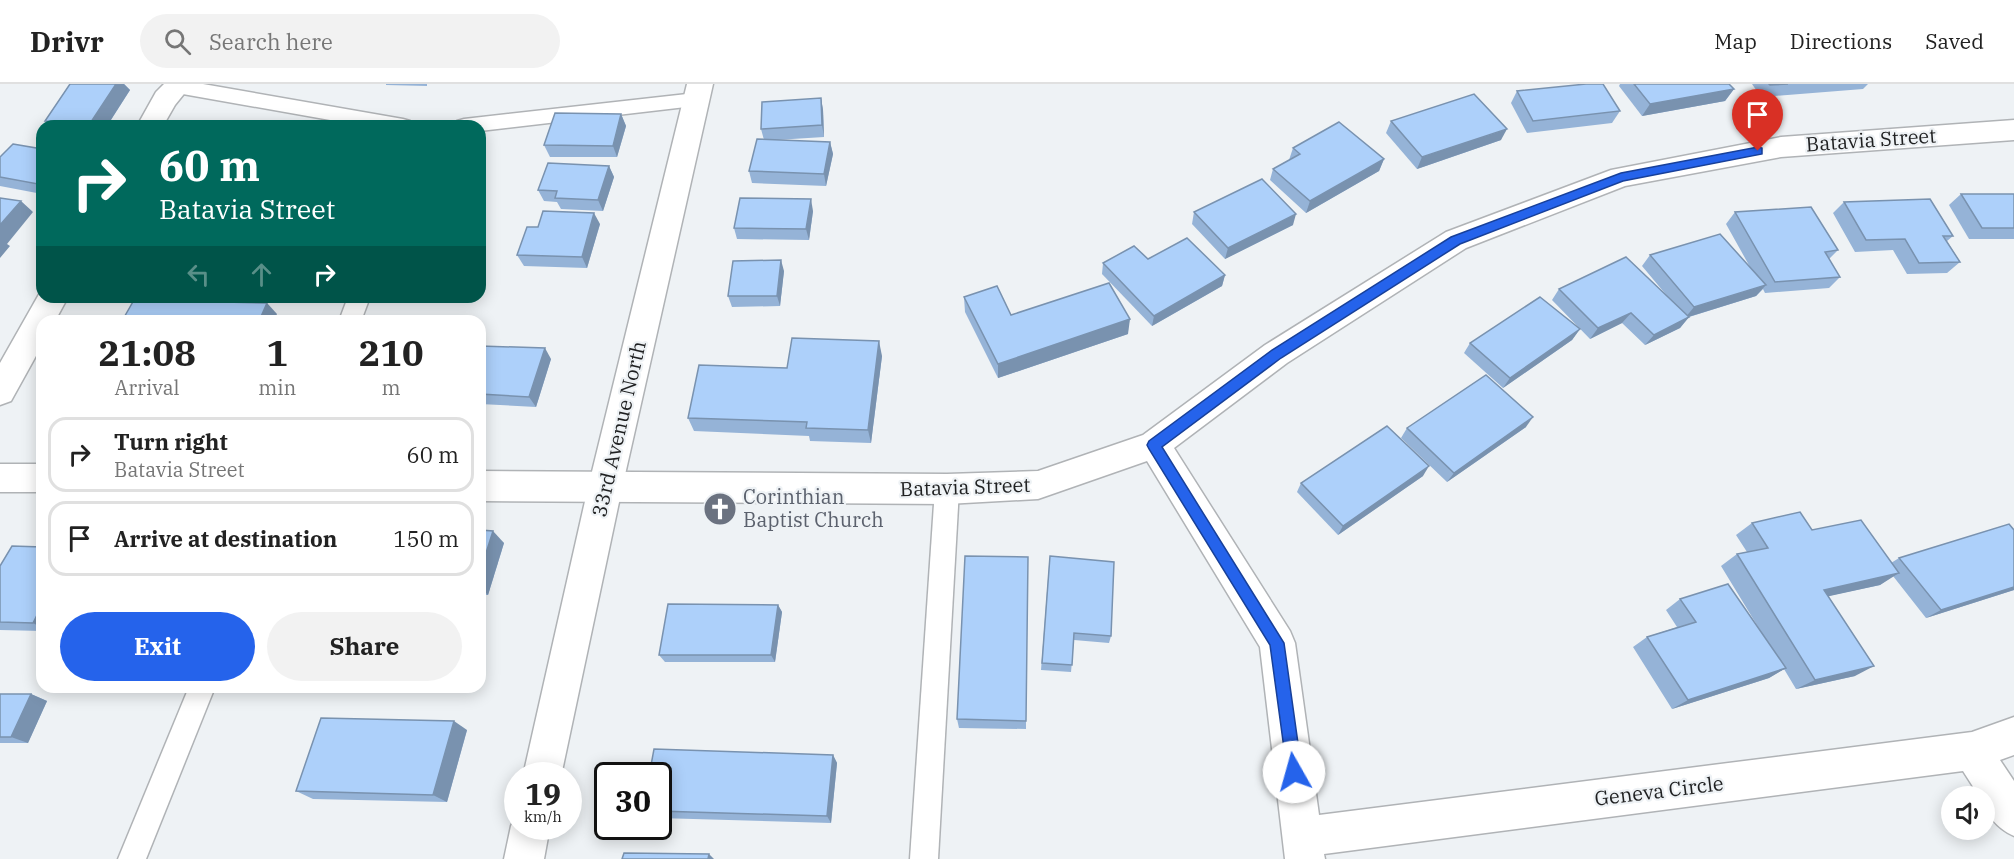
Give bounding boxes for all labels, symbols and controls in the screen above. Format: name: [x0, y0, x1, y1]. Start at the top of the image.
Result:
search box: [140, 14, 560, 68]
text: Drivr: [30, 23, 104, 60]
icon: search: [161, 25, 194, 58]
text: Search here: [209, 27, 333, 56]
text: Map: [1714, 27, 1757, 55]
text: Directions: [1790, 27, 1892, 55]
text: Saved: [1925, 27, 1984, 55]
pin: [1732, 89, 1783, 151]
icon: arrive: [1741, 98, 1774, 131]
street label: Batavia Street: [1805, 121, 1937, 158]
text: 60 m: [159, 138, 260, 193]
icon: right: [60, 144, 138, 222]
text: Batavia Street: [159, 191, 335, 226]
icon: left: [182, 258, 215, 291]
icon: ahead: [245, 258, 278, 291]
icon: right: [308, 258, 341, 291]
text: 21:08: [98, 329, 196, 376]
text: 1: [266, 329, 288, 376]
text: 210: [359, 329, 424, 376]
street label: 33rd Avenue North: [585, 338, 652, 520]
text: Arrival: [115, 374, 180, 401]
text: min: [258, 374, 296, 401]
text: m: [382, 374, 401, 401]
text: Turn right: [114, 427, 228, 456]
icon: right: [63, 438, 96, 471]
text: 60 m: [407, 440, 459, 469]
text: Batavia Street: [114, 456, 245, 483]
street label: Batavia Street: [899, 471, 1031, 502]
place label: Corinthian Baptist Church: [743, 483, 884, 533]
church icon: Corinthian Baptist Church: [702, 491, 738, 527]
icon: arrive: [63, 522, 96, 555]
text: Arrive at destination: [114, 524, 337, 553]
text: 150 m: [393, 524, 459, 553]
button: Exit: [60, 612, 255, 681]
button: Share: [267, 612, 462, 681]
position arrow: [1262, 740, 1326, 804]
speed limit sign: 30: [594, 762, 672, 840]
street label: Geneva Circle: [1593, 769, 1725, 812]
text: 19: [525, 774, 561, 813]
map controls: [1941, 786, 1995, 840]
button: sound: [1941, 786, 1995, 840]
text: km/h: [524, 807, 562, 826]

